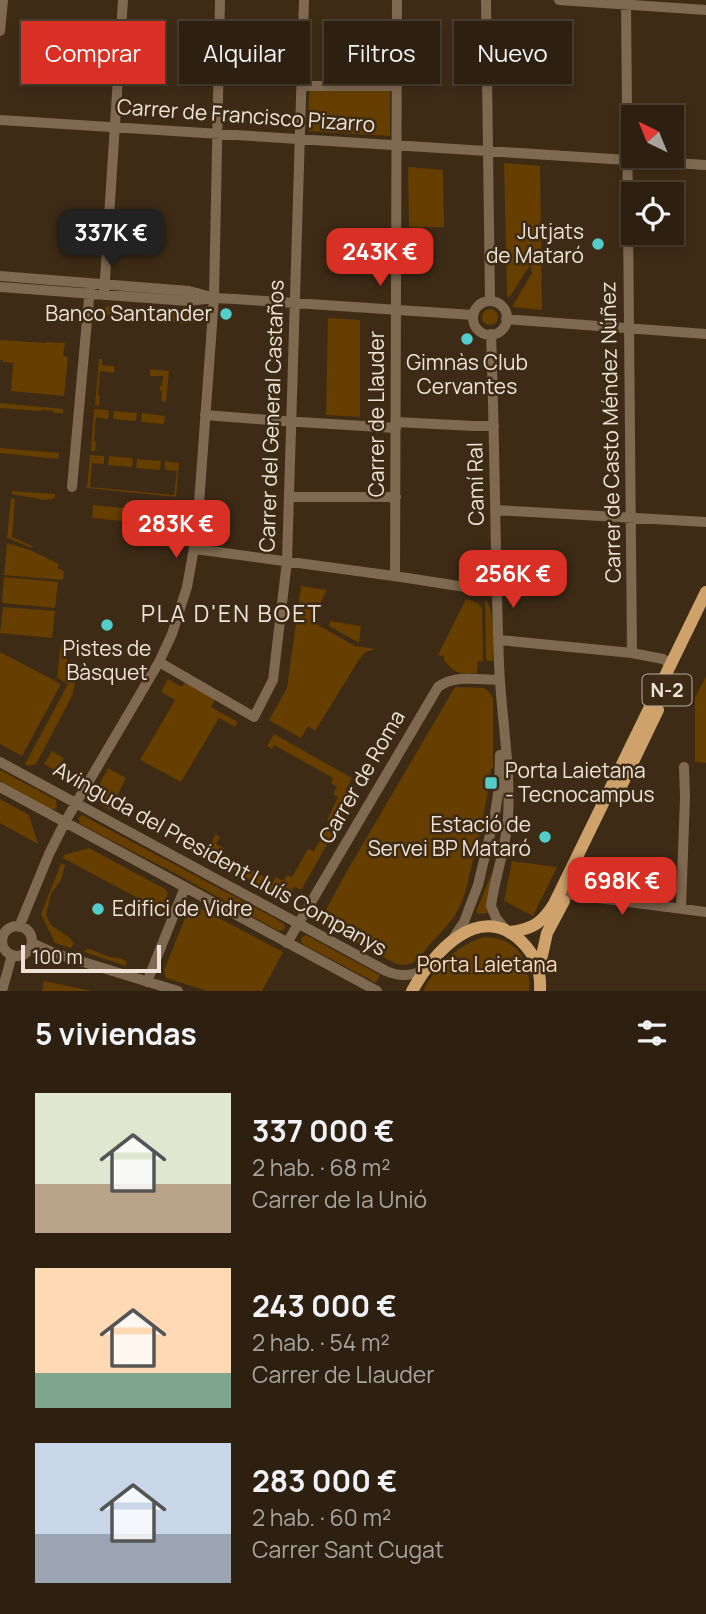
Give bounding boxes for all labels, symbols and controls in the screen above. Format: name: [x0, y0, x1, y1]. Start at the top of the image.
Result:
chip: Comprar: [21, 21, 165, 84]
chip: Alquilar: [179, 21, 310, 84]
chip: Filtros: [324, 21, 440, 84]
chip: Nuevo: [454, 21, 572, 84]
street label: Carrer de Francisco Pizarro: [116, 92, 376, 138]
north arrow: [621, 105, 684, 168]
map controls: [621, 105, 684, 245]
button: locate: [621, 182, 684, 245]
pin: 337K €: [54, 210, 168, 269]
text: 337K €: [74, 216, 148, 248]
place label: Jutjats de Mataró: [486, 217, 584, 269]
pin: 243K €: [323, 229, 437, 288]
text: 243K €: [342, 235, 418, 267]
marker: Jutjats de Mataró: [590, 236, 606, 252]
street label: Carrer del General Castaños: [252, 279, 290, 553]
street label: Carrer de Casto Méndez Núñez: [593, 281, 627, 583]
place label: Banco Santander: [45, 299, 212, 327]
marker: Banco Santander: [218, 306, 234, 322]
street label: Carrer de Llauder: [362, 330, 390, 497]
marker: Gimnàs Club Cervantes: [459, 331, 475, 347]
place label: Gimnàs Club Cervantes: [406, 348, 528, 400]
street label: Camí Ral: [460, 442, 490, 526]
pin: 283K €: [119, 500, 233, 560]
text: 283K €: [138, 507, 214, 539]
pin: 256K €: [456, 550, 570, 610]
text: 256K €: [475, 557, 551, 589]
district label: PLA D'EN BOET: [141, 597, 323, 629]
marker: Pistes de Bàsquet: [99, 617, 115, 633]
place label: Pistes de Bàsquet: [63, 634, 151, 686]
road number: N-2: [642, 674, 692, 706]
street label: Carrer de Roma: [312, 705, 411, 848]
street label: Avinguda del President Lluís Companys: [49, 754, 392, 962]
place label: Porta Laietana - Tecnocampus: [505, 756, 655, 808]
marker: Porta Laietana - Tecnocampus: [483, 775, 499, 791]
place label: Estació de Servei BP Mataró: [368, 810, 531, 862]
marker: Estació de Servei BP Mataró: [537, 829, 553, 845]
pin: 698K €: [565, 858, 679, 917]
text: 698K €: [584, 864, 660, 896]
place label: Edifici de Vidre: [112, 894, 253, 922]
marker: Edifici de Vidre: [90, 901, 106, 917]
scale bar: [21, 942, 161, 974]
text: 100 m: [32, 944, 83, 970]
park label: Porta Laietana: [417, 950, 557, 978]
text: 5 viviendas: [35, 1013, 197, 1054]
icon: filters: [633, 1014, 671, 1052]
text: 337 000 €: [252, 1110, 395, 1151]
icon: home: [91, 1121, 175, 1205]
text: 2 hab. · 68 m²: [252, 1151, 390, 1183]
text: Carrer de la Unió: [252, 1183, 427, 1215]
text: 243 000 €: [252, 1285, 397, 1326]
icon: home: [91, 1296, 175, 1380]
text: 2 hab. · 54 m²: [252, 1326, 390, 1358]
text: Carrer de Llauder: [252, 1358, 435, 1390]
text: 283 000 €: [252, 1460, 397, 1501]
icon: home: [91, 1471, 175, 1555]
text: 2 hab. · 60 m²: [252, 1501, 391, 1533]
text: Carrer Sant Cugat: [252, 1533, 444, 1565]

